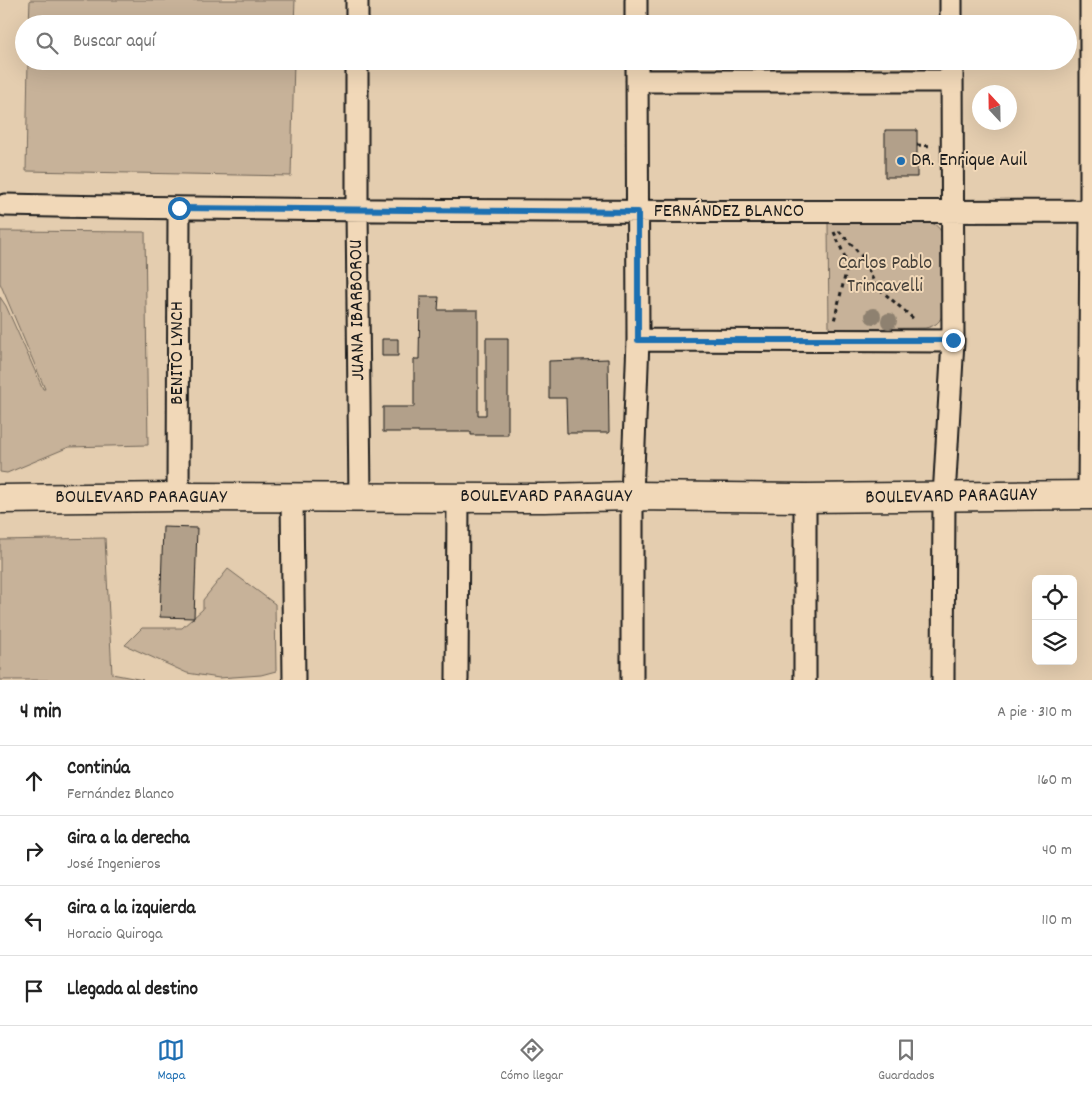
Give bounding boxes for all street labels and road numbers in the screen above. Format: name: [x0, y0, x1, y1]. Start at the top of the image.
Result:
street label: FERNÁNDEZ BLANCO: [654, 198, 804, 226]
street label: JUANA IBARBOROU: [343, 239, 373, 381]
street label: BENITO LYNCH: [164, 301, 192, 405]
street label: BOULEVARD PARAGUAY: [865, 481, 1038, 512]
street label: BOULEVARD PARAGUAY: [460, 483, 633, 511]
street label: BOULEVARD PARAGUAY: [55, 484, 228, 512]

